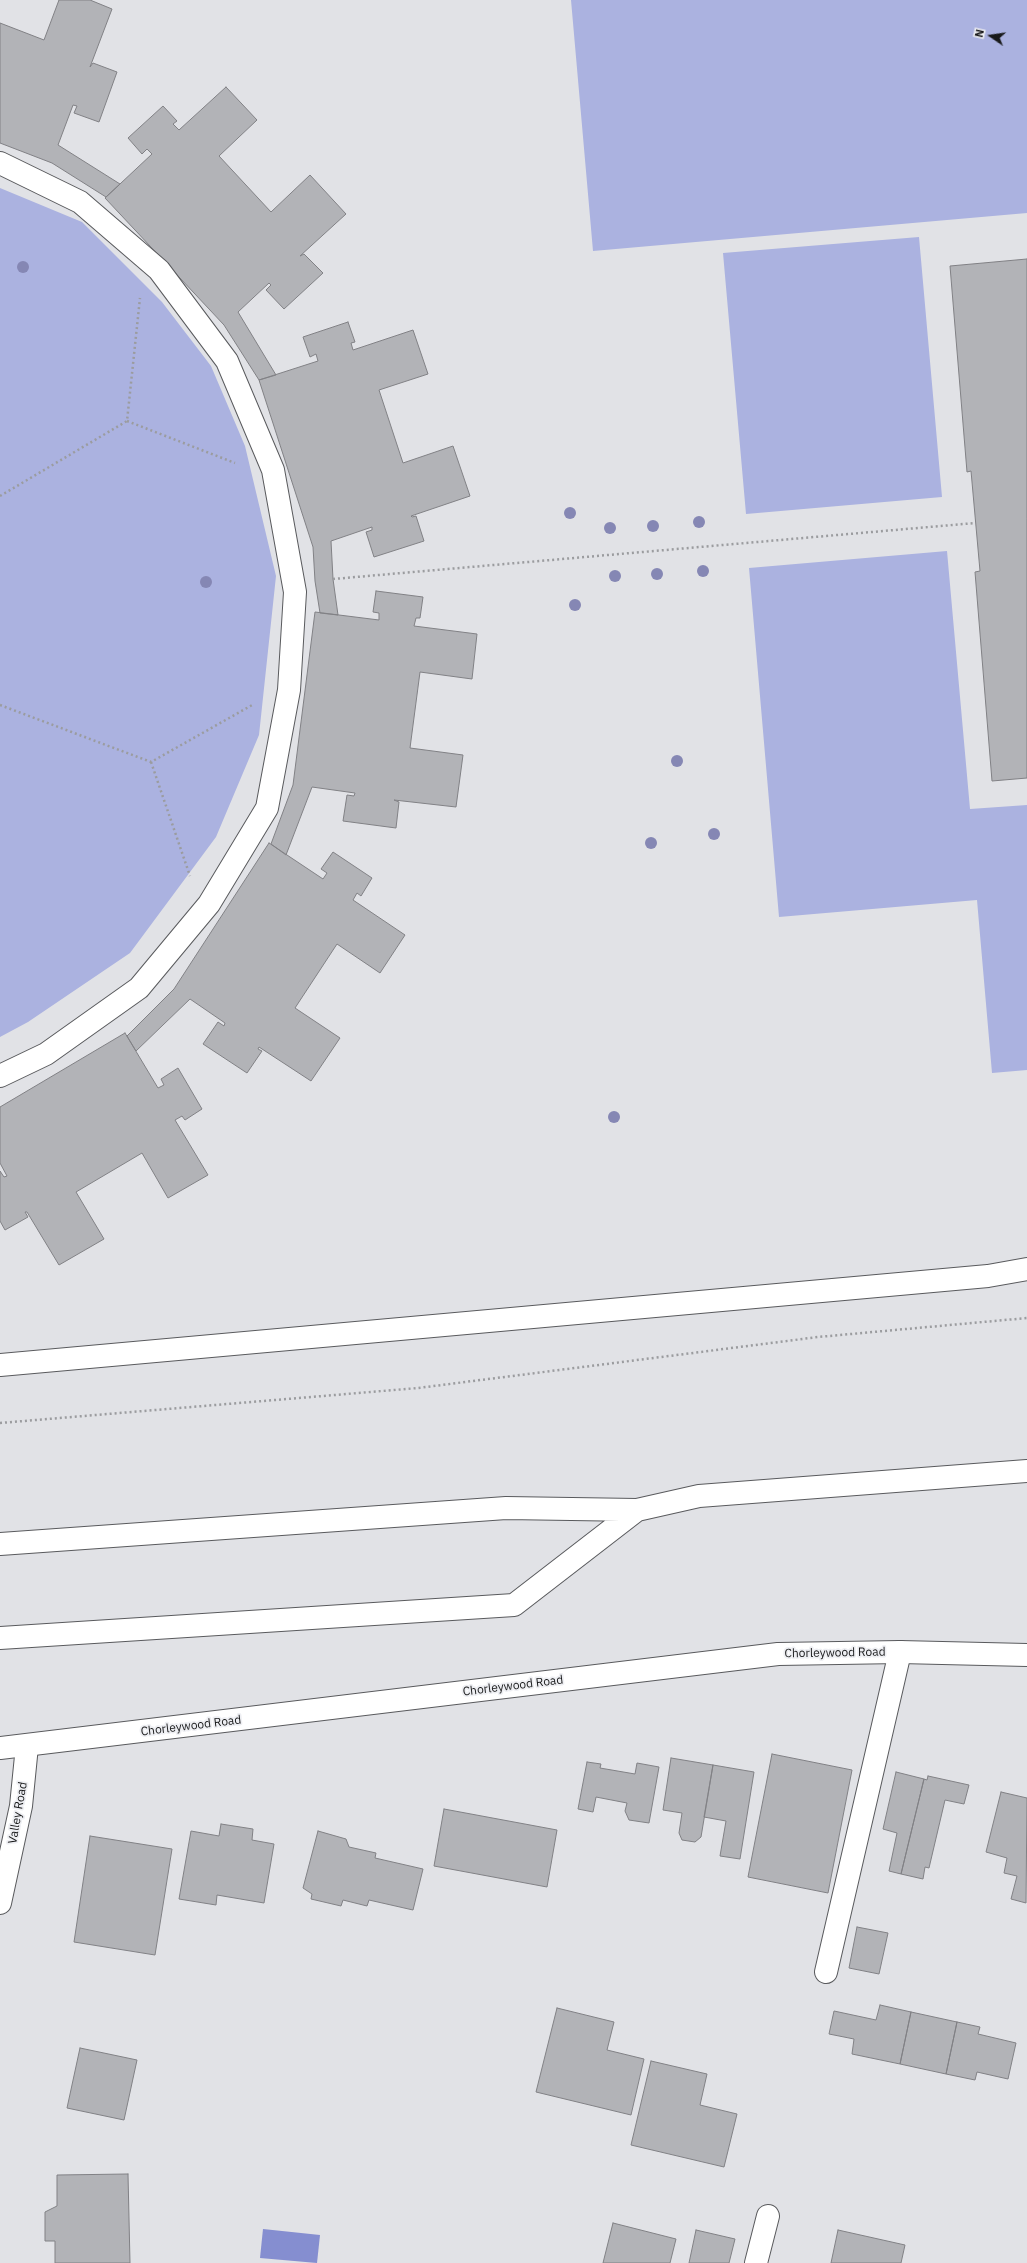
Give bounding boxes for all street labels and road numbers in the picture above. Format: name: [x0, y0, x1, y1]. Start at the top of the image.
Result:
street label: Chorleywood Road: [784, 1645, 886, 1661]
street label: Chorleywood Road: [462, 1673, 564, 1699]
street label: Chorleywood Road: [140, 1713, 242, 1739]
street label: Valley Road: [5, 1781, 31, 1845]

